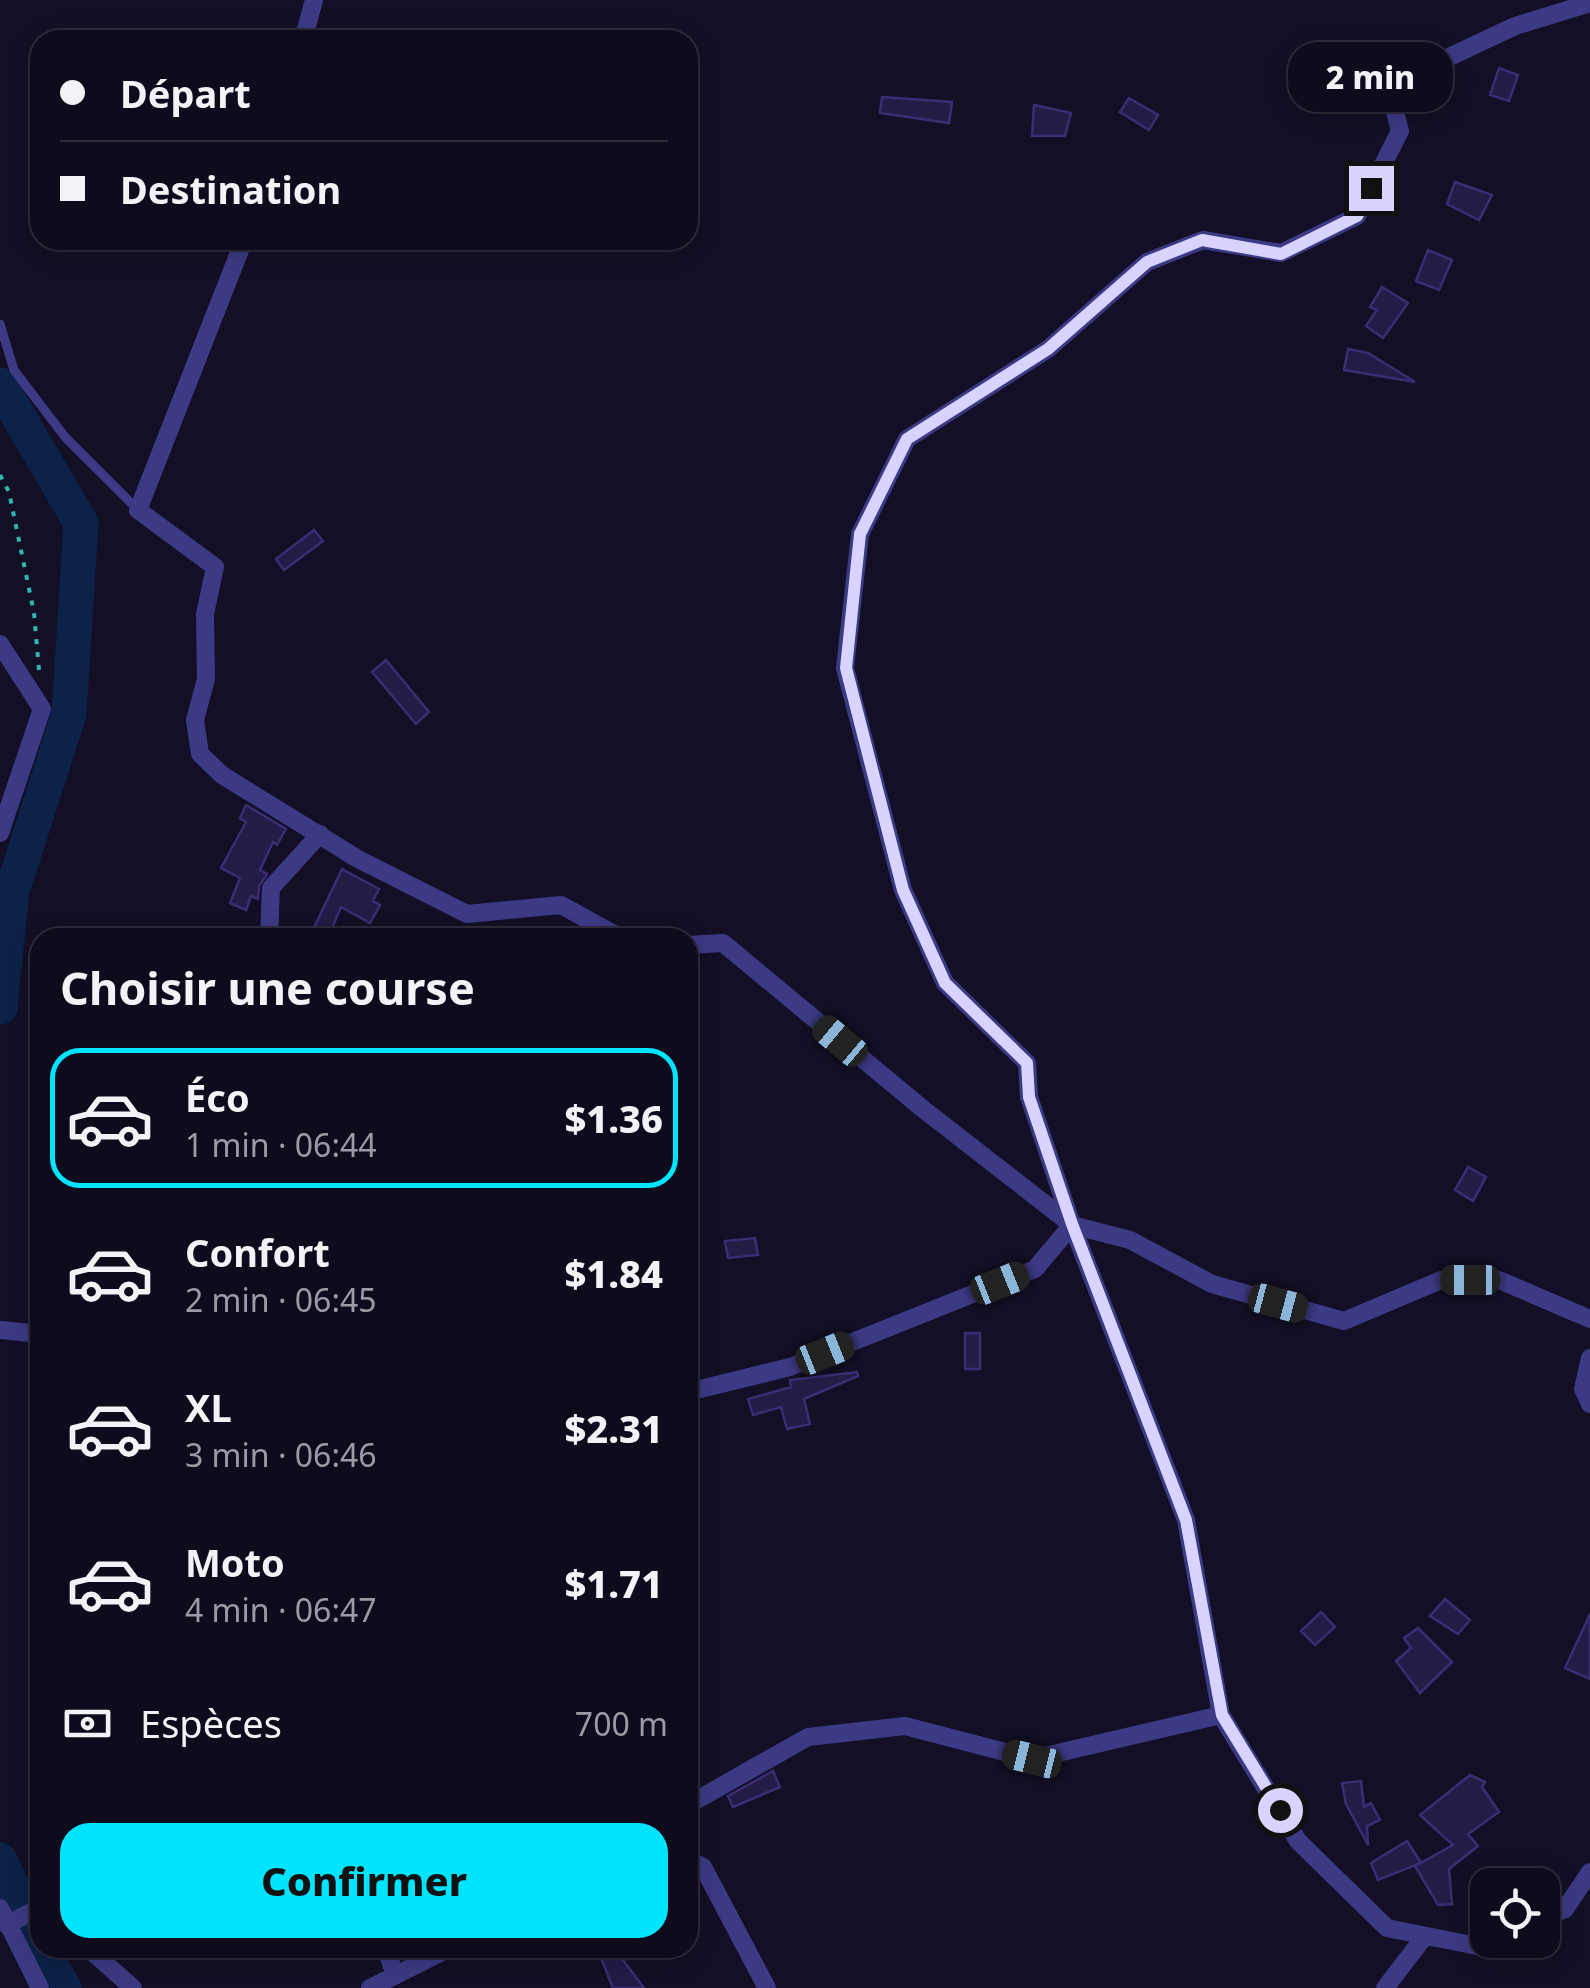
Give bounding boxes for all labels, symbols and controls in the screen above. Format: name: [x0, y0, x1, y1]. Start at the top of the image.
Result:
callout: 2 min: [1288, 43, 1454, 113]
text: 2 min: [1326, 55, 1415, 98]
text: Départ: [120, 67, 251, 119]
text: Destination: [120, 163, 341, 215]
route end: [1349, 166, 1394, 211]
text: Choisir une course: [60, 957, 475, 1018]
car: [807, 1010, 873, 1072]
text: Éco: [185, 1071, 250, 1123]
icon: car: [65, 1073, 155, 1163]
text: $1.36: [564, 1092, 663, 1144]
text: 1 min · 06:44: [185, 1123, 377, 1166]
text: Confort: [185, 1226, 330, 1278]
icon: car: [65, 1228, 155, 1318]
text: $1.84: [564, 1247, 663, 1299]
car: [967, 1258, 1033, 1308]
car: [1440, 1265, 1500, 1295]
text: 2 min · 06:45: [185, 1278, 377, 1321]
car: [1245, 1281, 1311, 1325]
car: [792, 1328, 858, 1378]
text: XL: [185, 1381, 232, 1433]
icon: car: [65, 1383, 155, 1473]
text: $2.31: [564, 1402, 663, 1454]
text: 3 min · 06:46: [185, 1433, 377, 1476]
text: Moto: [185, 1536, 285, 1588]
icon: car: [65, 1538, 155, 1628]
text: $1.71: [564, 1557, 663, 1609]
text: 4 min · 06:47: [185, 1588, 377, 1631]
icon: cash: [60, 1696, 115, 1751]
text: Espèces: [140, 1697, 282, 1749]
text: 700 m: [575, 1702, 668, 1745]
car: [999, 1737, 1065, 1781]
route start: [1258, 1788, 1303, 1833]
button: Confirmer: [60, 1823, 668, 1938]
map controls: [1470, 1868, 1560, 1958]
button: locate: [1470, 1868, 1560, 1958]

